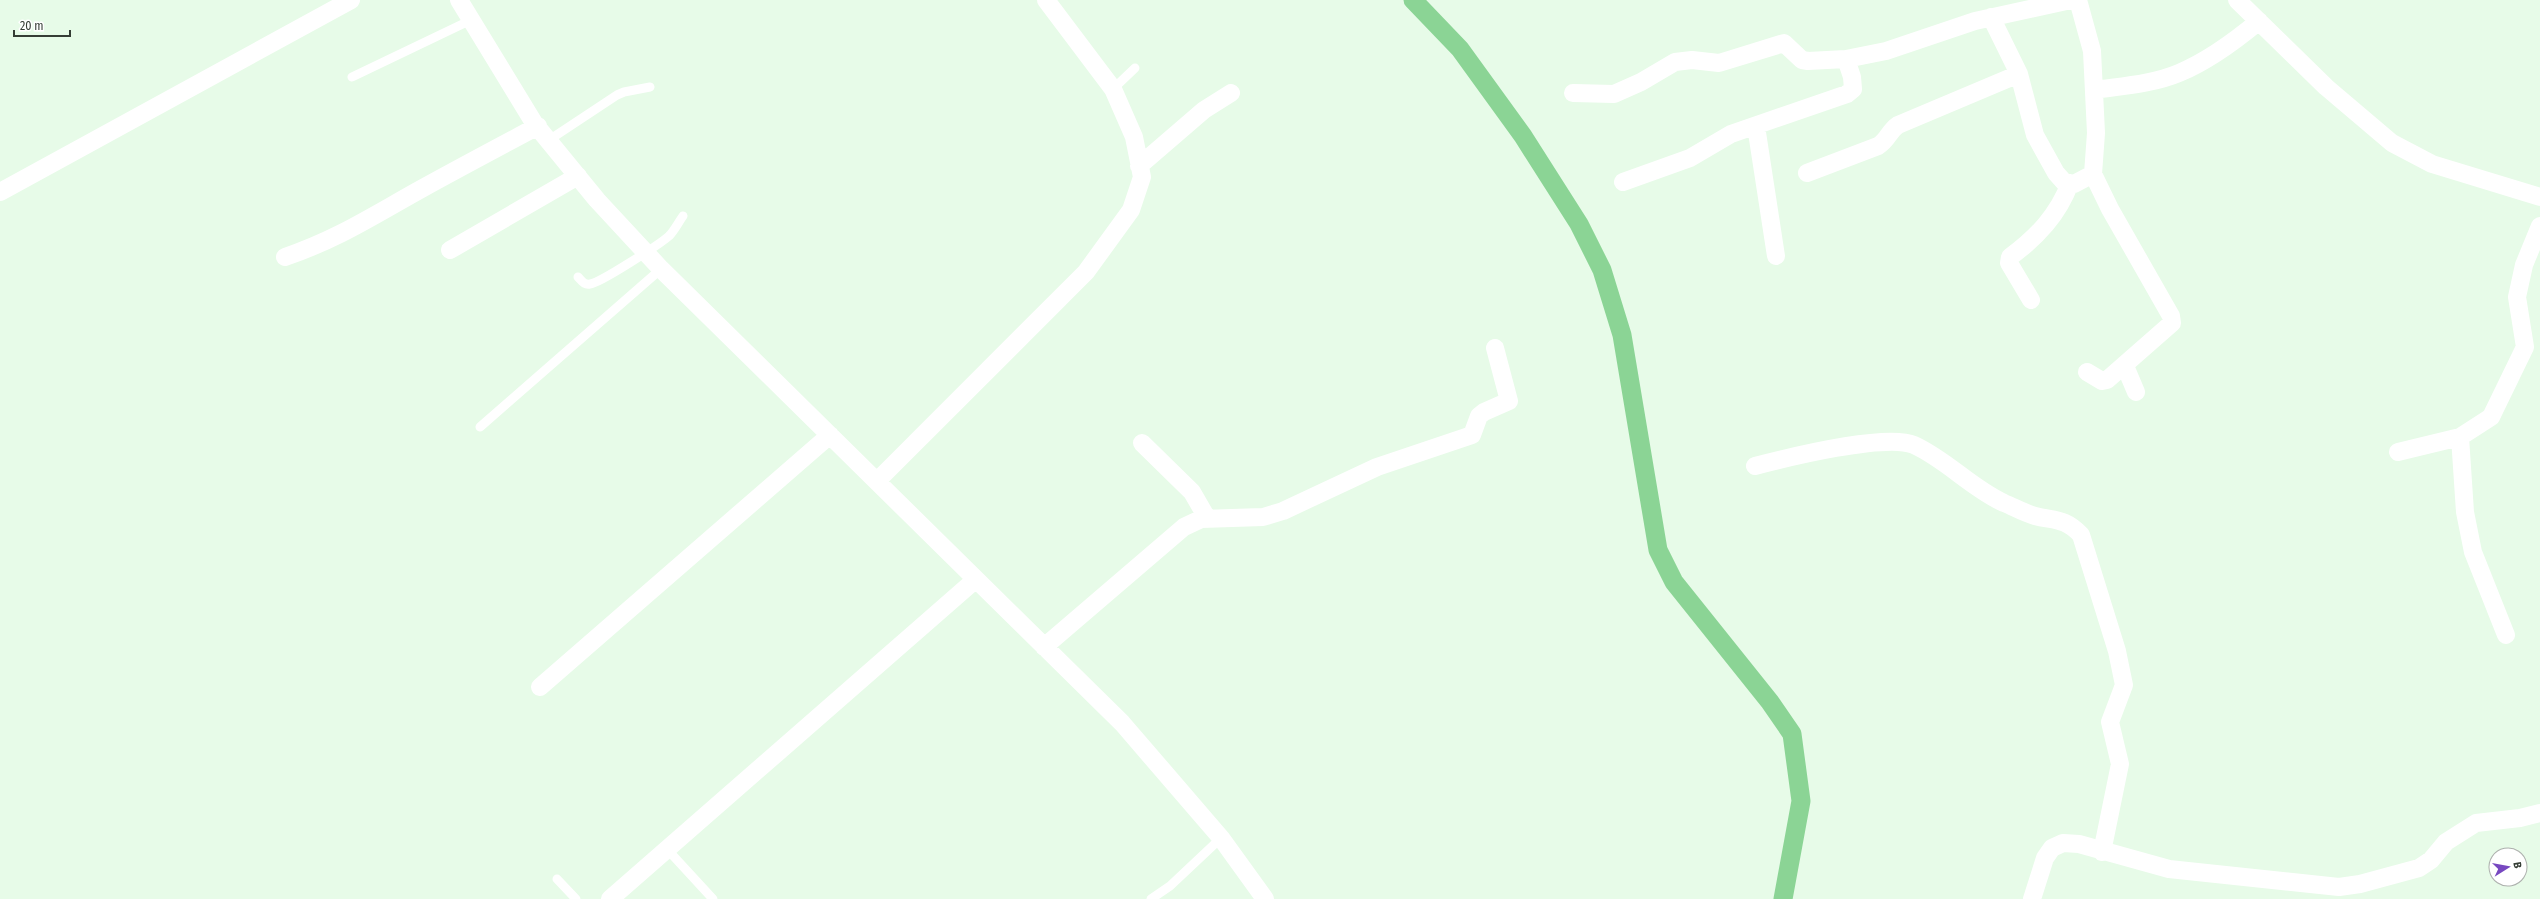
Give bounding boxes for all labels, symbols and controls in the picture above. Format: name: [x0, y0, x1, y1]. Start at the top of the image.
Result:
scale bar: [14, 12, 70, 38]
text: 20 m: [20, 19, 44, 33]
north arrow: [2488, 847, 2528, 887]
text: B: [2510, 861, 2524, 869]

